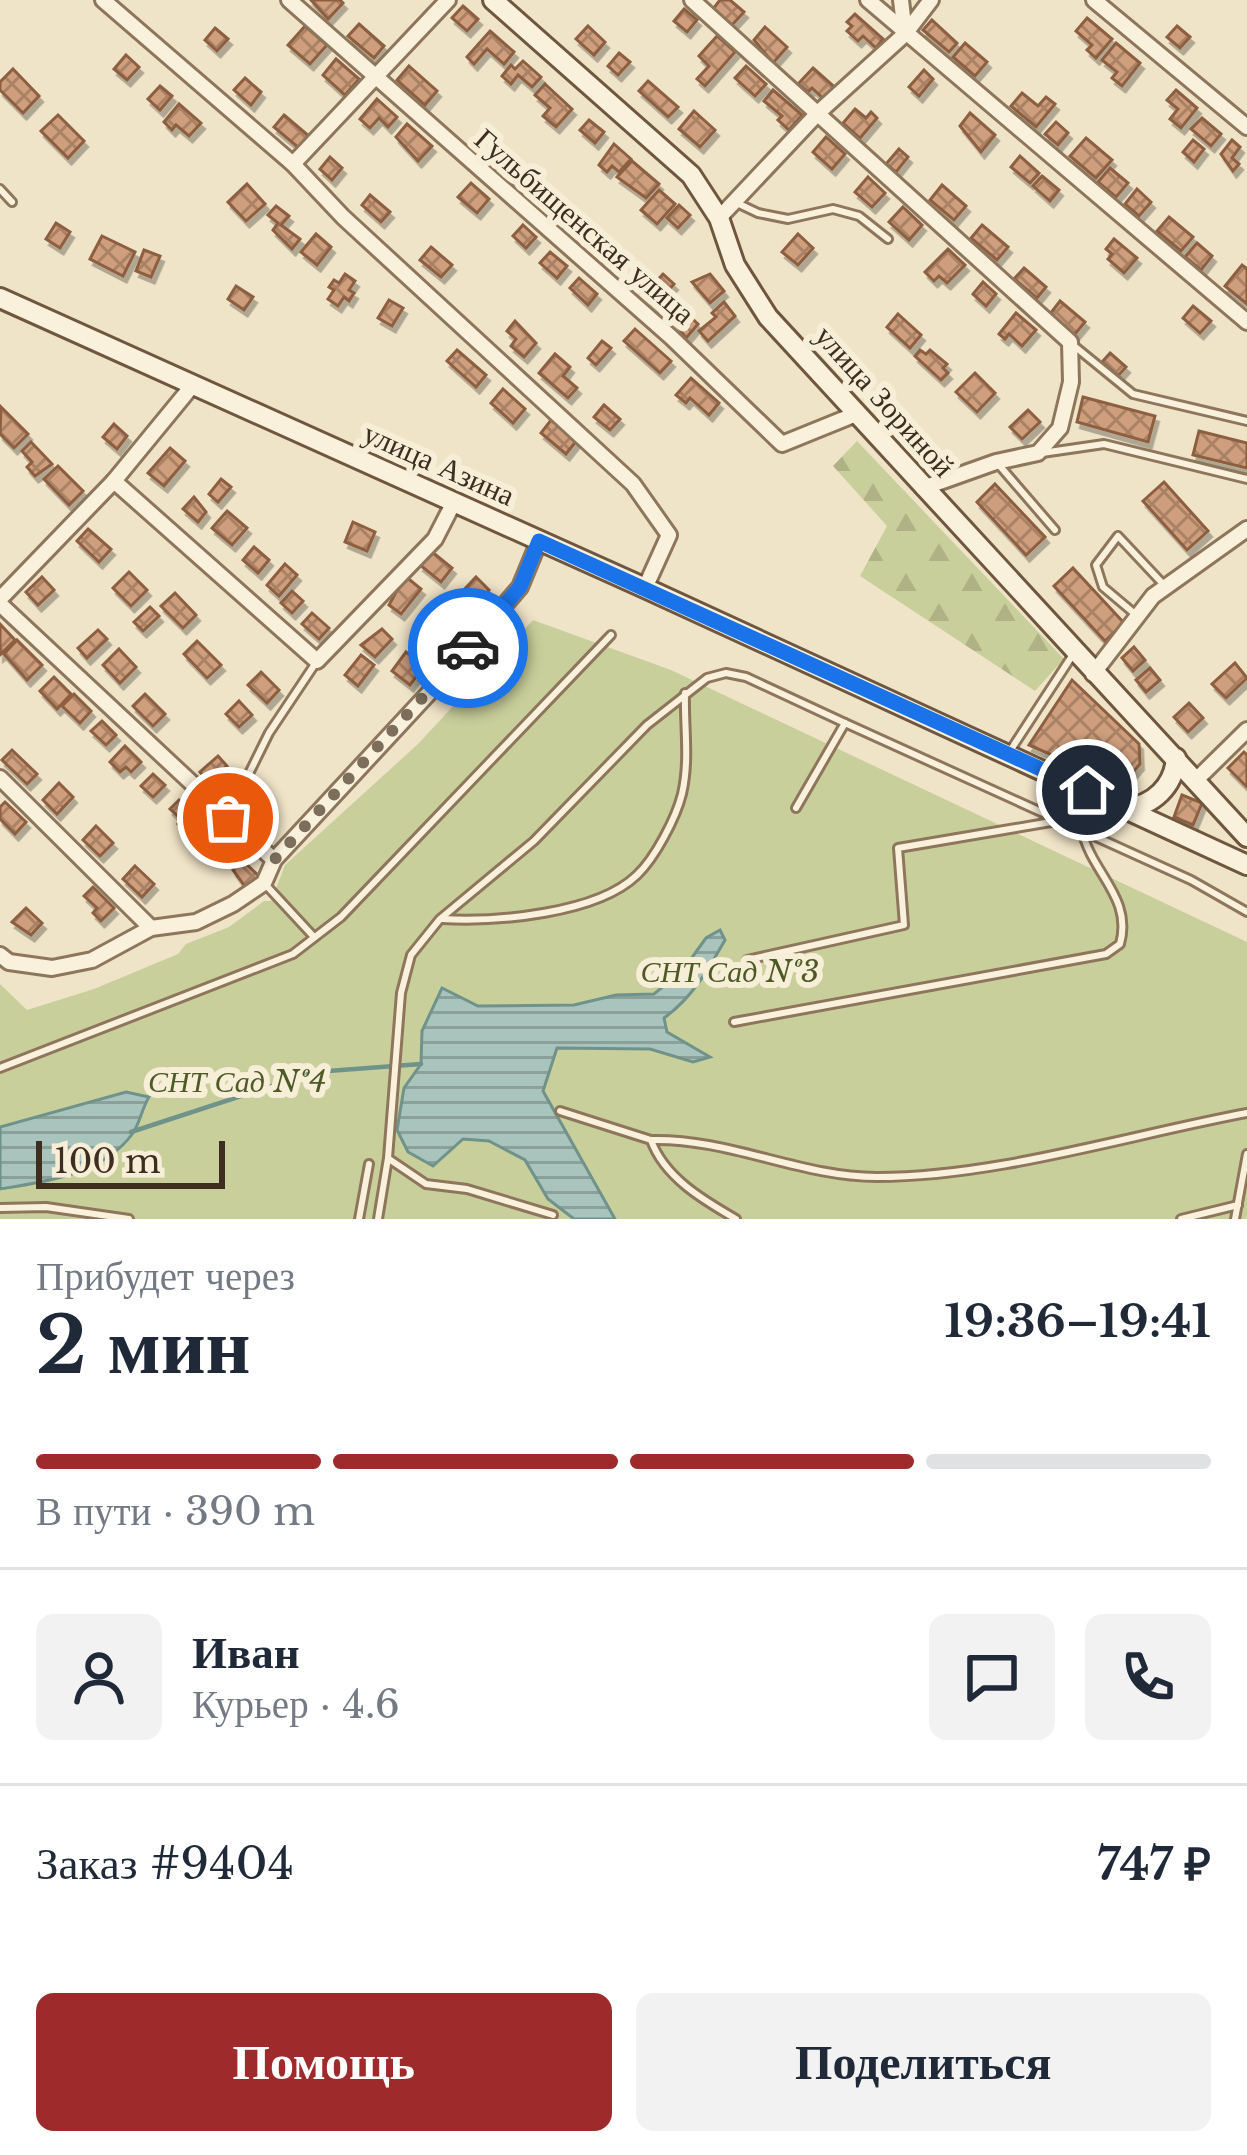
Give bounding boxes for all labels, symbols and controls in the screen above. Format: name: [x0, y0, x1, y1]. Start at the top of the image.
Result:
street label: Гульбищенская улица: [467, 120, 703, 332]
street label: улица Зориной: [807, 318, 963, 484]
street label: улица Азина: [358, 414, 520, 514]
courier: [408, 588, 528, 708]
icon: car: [435, 615, 501, 681]
pin: [1036, 739, 1138, 841]
icon: home: [1054, 757, 1120, 823]
pin: [177, 767, 279, 869]
icon: bag: [195, 785, 261, 851]
park label: СНТ Сад №3: [640, 953, 820, 990]
park label: СНТ Сад №4: [148, 1063, 326, 1100]
scale bar: [36, 1135, 225, 1188]
text: 100 m: [54, 1141, 161, 1182]
text: Прибудет через: [36, 1252, 295, 1301]
text: 19:36–19:41: [944, 1293, 1211, 1349]
text: 2 мин: [36, 1297, 251, 1394]
text: В пути · 390 m: [36, 1487, 315, 1536]
button: person: [36, 1614, 162, 1740]
button: chat: [929, 1614, 1055, 1740]
button: phone: [1085, 1614, 1211, 1740]
text: Иван: [192, 1624, 300, 1680]
text: Курьер · 4.6: [192, 1680, 400, 1729]
text: Заказ #9404: [36, 1835, 294, 1891]
text: 747 ₽: [1097, 1836, 1211, 1892]
button: Помощь: [36, 1993, 612, 2131]
button: Поделиться: [636, 1993, 1211, 2131]

